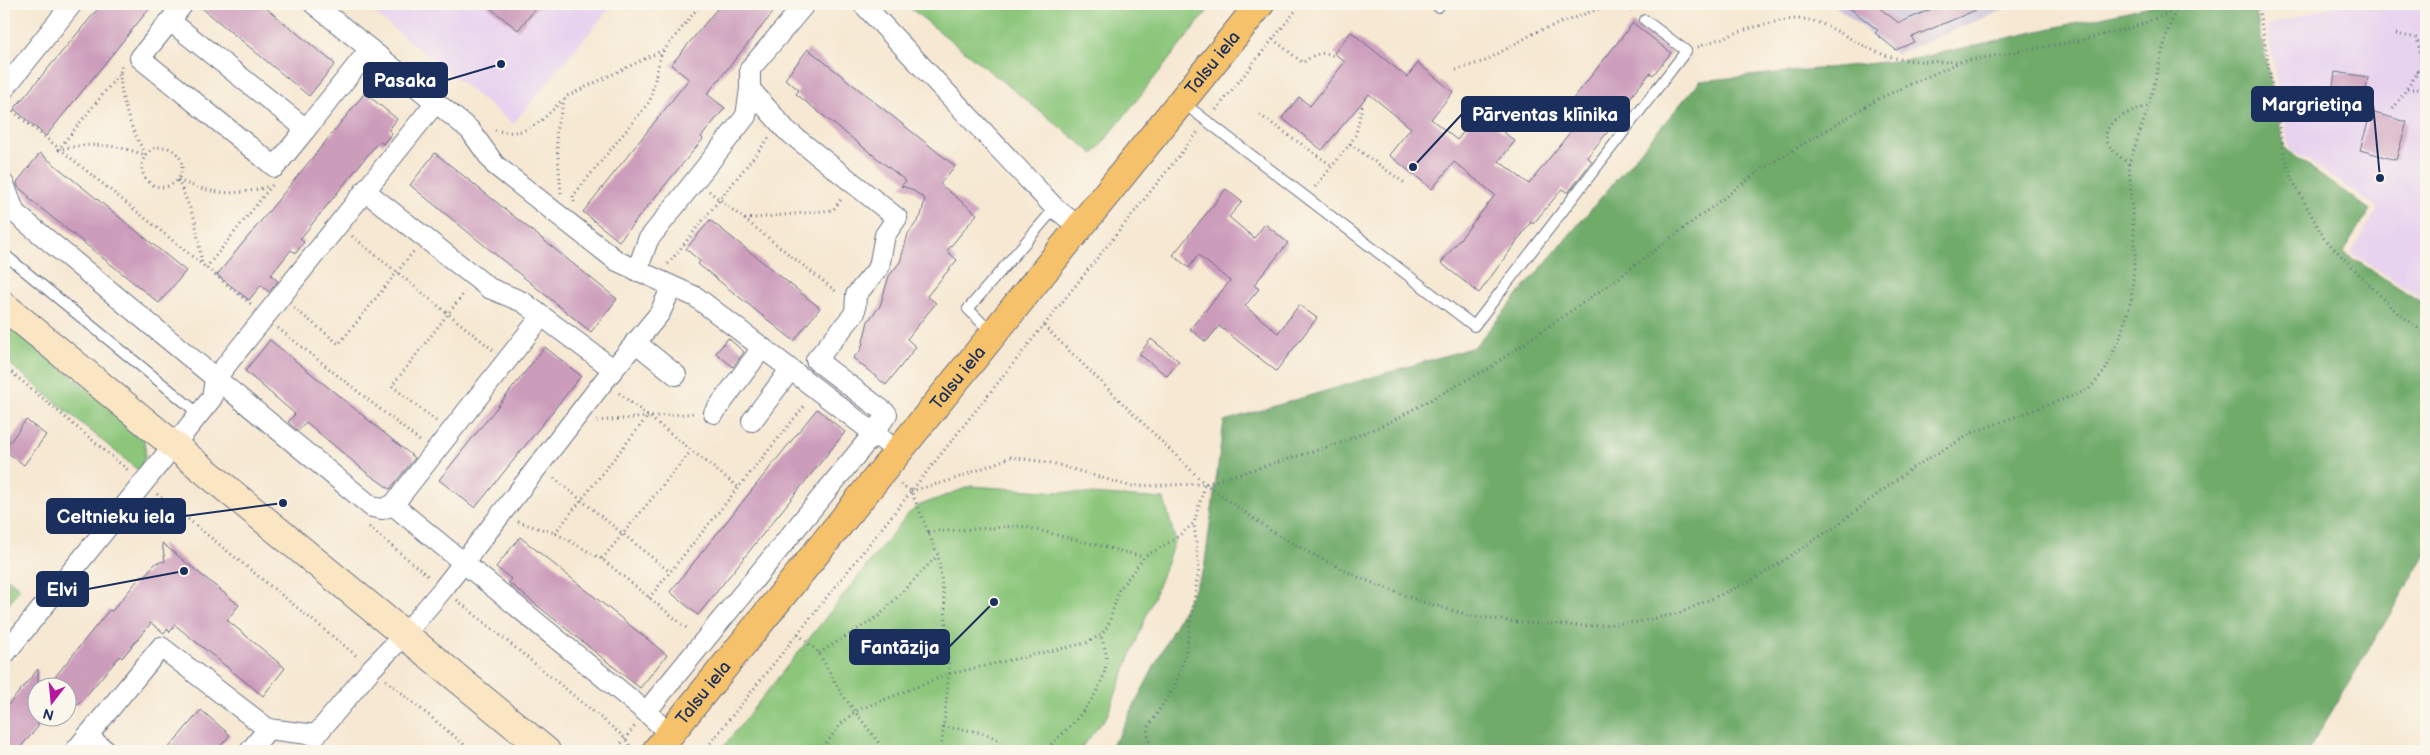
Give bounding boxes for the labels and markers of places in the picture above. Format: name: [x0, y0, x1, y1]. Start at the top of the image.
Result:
callout: Pasaka: [364, 63, 447, 97]
callout: Margrietiņa: [2252, 87, 2373, 121]
callout: Pārventas klīnika: [1462, 97, 1629, 131]
callout: Celtnieku iela: [47, 499, 185, 533]
callout: Elvi: [37, 572, 88, 606]
callout: Fantāzija: [850, 630, 949, 664]

